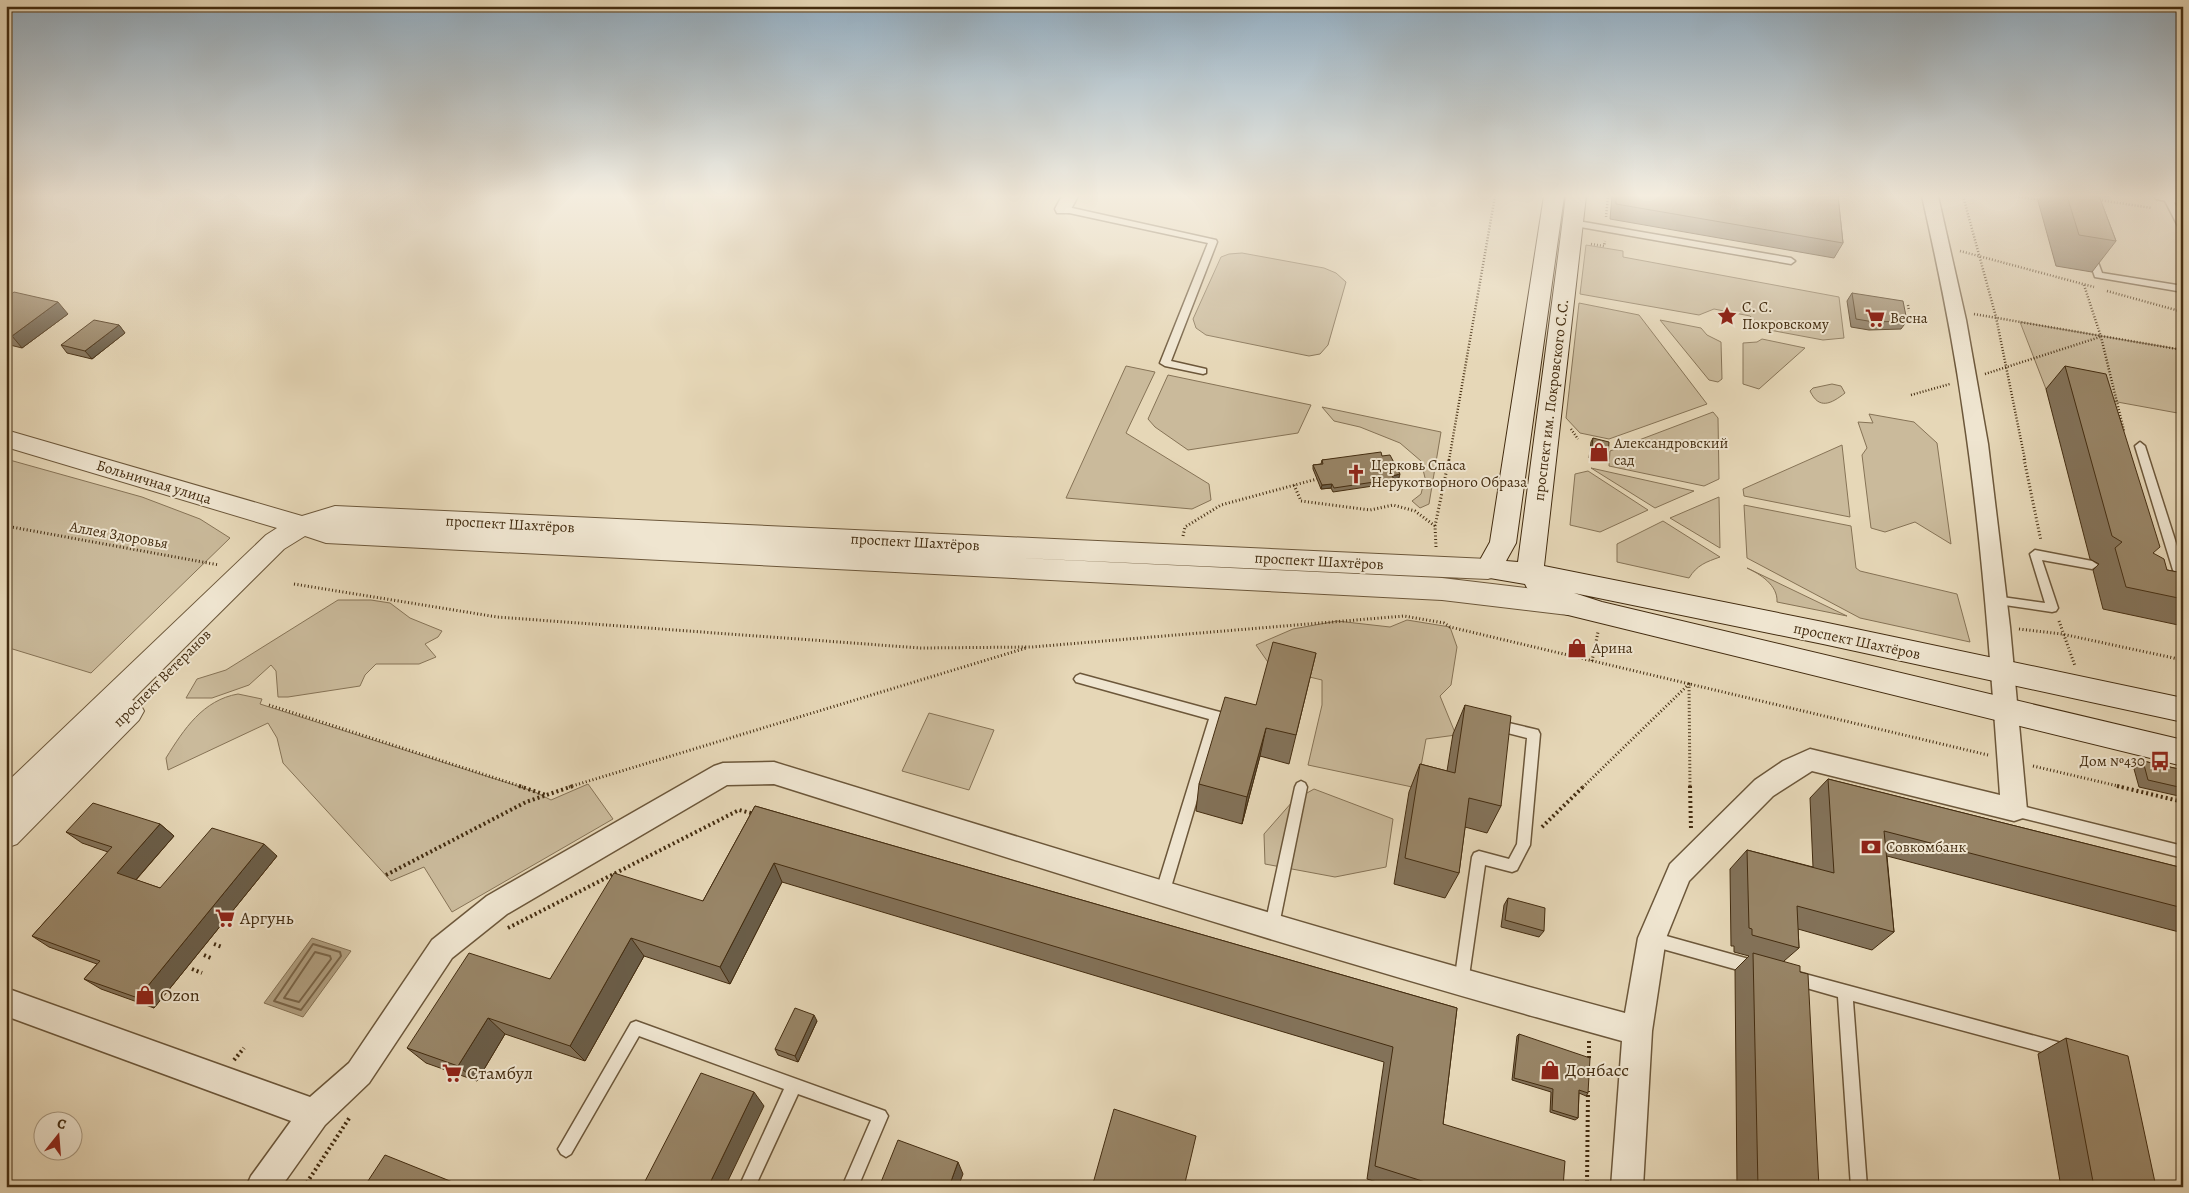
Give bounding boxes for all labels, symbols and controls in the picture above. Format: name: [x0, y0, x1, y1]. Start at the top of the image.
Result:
place label: С. С. Покровскому: [1742, 297, 1829, 334]
street label: проспект им. Покровского С.С.: [1529, 298, 1573, 502]
place icon: С. С. Покровскому: [1716, 305, 1738, 327]
supermarket icon: Весна: [1864, 307, 1886, 329]
place label: Весна: [1890, 308, 1928, 328]
place label: Александровский сад: [1613, 433, 1729, 470]
shop icon: Александровский сад: [1588, 441, 1610, 463]
street label: Больничная улица: [94, 455, 214, 509]
place label: Церковь Спаса Нерукотворного Образа: [1371, 455, 1527, 492]
church icon: Церковь Спаса Нерукотворного Образа: [1345, 463, 1367, 485]
street label: проспект Шахтёров: [445, 511, 575, 537]
street label: Аллея Здоровья: [67, 516, 170, 554]
street label: проспект Шахтёров: [850, 529, 980, 555]
street label: проспект Шахтёров: [1254, 548, 1384, 574]
street label: проспект Шахтёров: [1792, 618, 1922, 664]
street label: проспект Ветеранов: [109, 625, 215, 731]
shop icon: Арина: [1566, 637, 1588, 659]
place label: Арина: [1591, 638, 1633, 658]
bus stop icon: Дом №430: [2149, 750, 2171, 772]
place label: Дом №430: [2079, 751, 2145, 771]
bank icon: Совкомбанк: [1860, 836, 1882, 858]
place label: Совкомбанк: [1886, 837, 1966, 857]
place label: Аргунь: [239, 906, 294, 930]
supermarket icon: Аргунь: [214, 907, 236, 929]
place label: Ozon: [160, 983, 200, 1007]
shop icon: Ozon: [134, 984, 156, 1006]
place label: Донбасс: [1565, 1058, 1629, 1082]
shop icon: Донбасс: [1539, 1059, 1561, 1081]
place label: Стамбул: [467, 1061, 533, 1085]
supermarket icon: Стамбул: [441, 1062, 463, 1084]
north arrow: [32, 1110, 82, 1160]
text: С: [55, 1114, 69, 1135]

